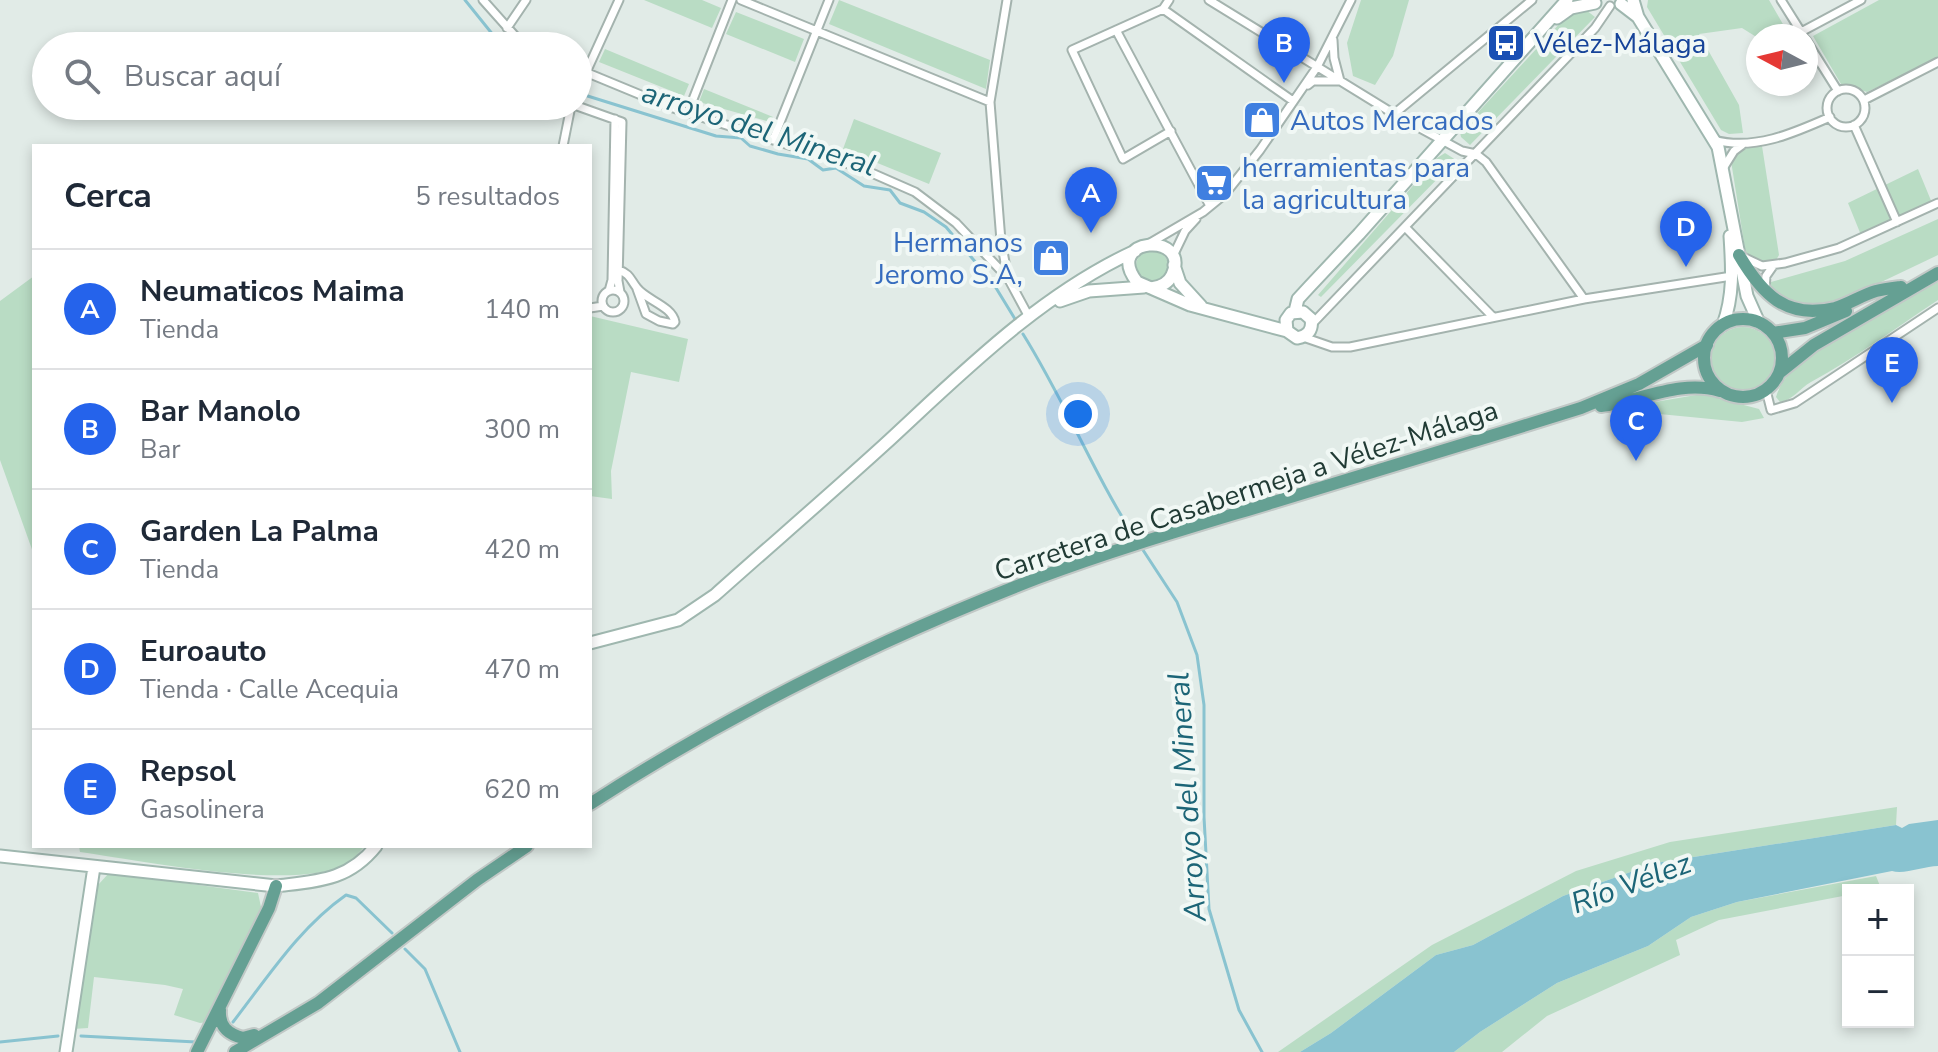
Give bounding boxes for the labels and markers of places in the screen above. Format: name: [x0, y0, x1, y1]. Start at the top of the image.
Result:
pin: B: [1258, 17, 1310, 83]
bus stop icon: Vélez-Málaga: [1485, 22, 1527, 64]
place label: Vélez-Málaga: [1533, 25, 1706, 63]
shop icon: Autos Mercados: [1241, 99, 1283, 141]
place label: Autos Mercados: [1290, 102, 1494, 140]
place label: herramientas para la agricultura: [1242, 149, 1470, 219]
supermarket icon: herramientas para la agricultura: [1193, 162, 1235, 204]
pin: A: [1065, 167, 1117, 233]
pin: D: [1660, 201, 1712, 267]
place label: Hermanos Jeromo S.A,: [875, 224, 1023, 294]
shop icon: Hermanos Jeromo S.A,: [1030, 237, 1072, 279]
pin: E: [1866, 337, 1918, 403]
pin: C: [1610, 395, 1662, 461]

